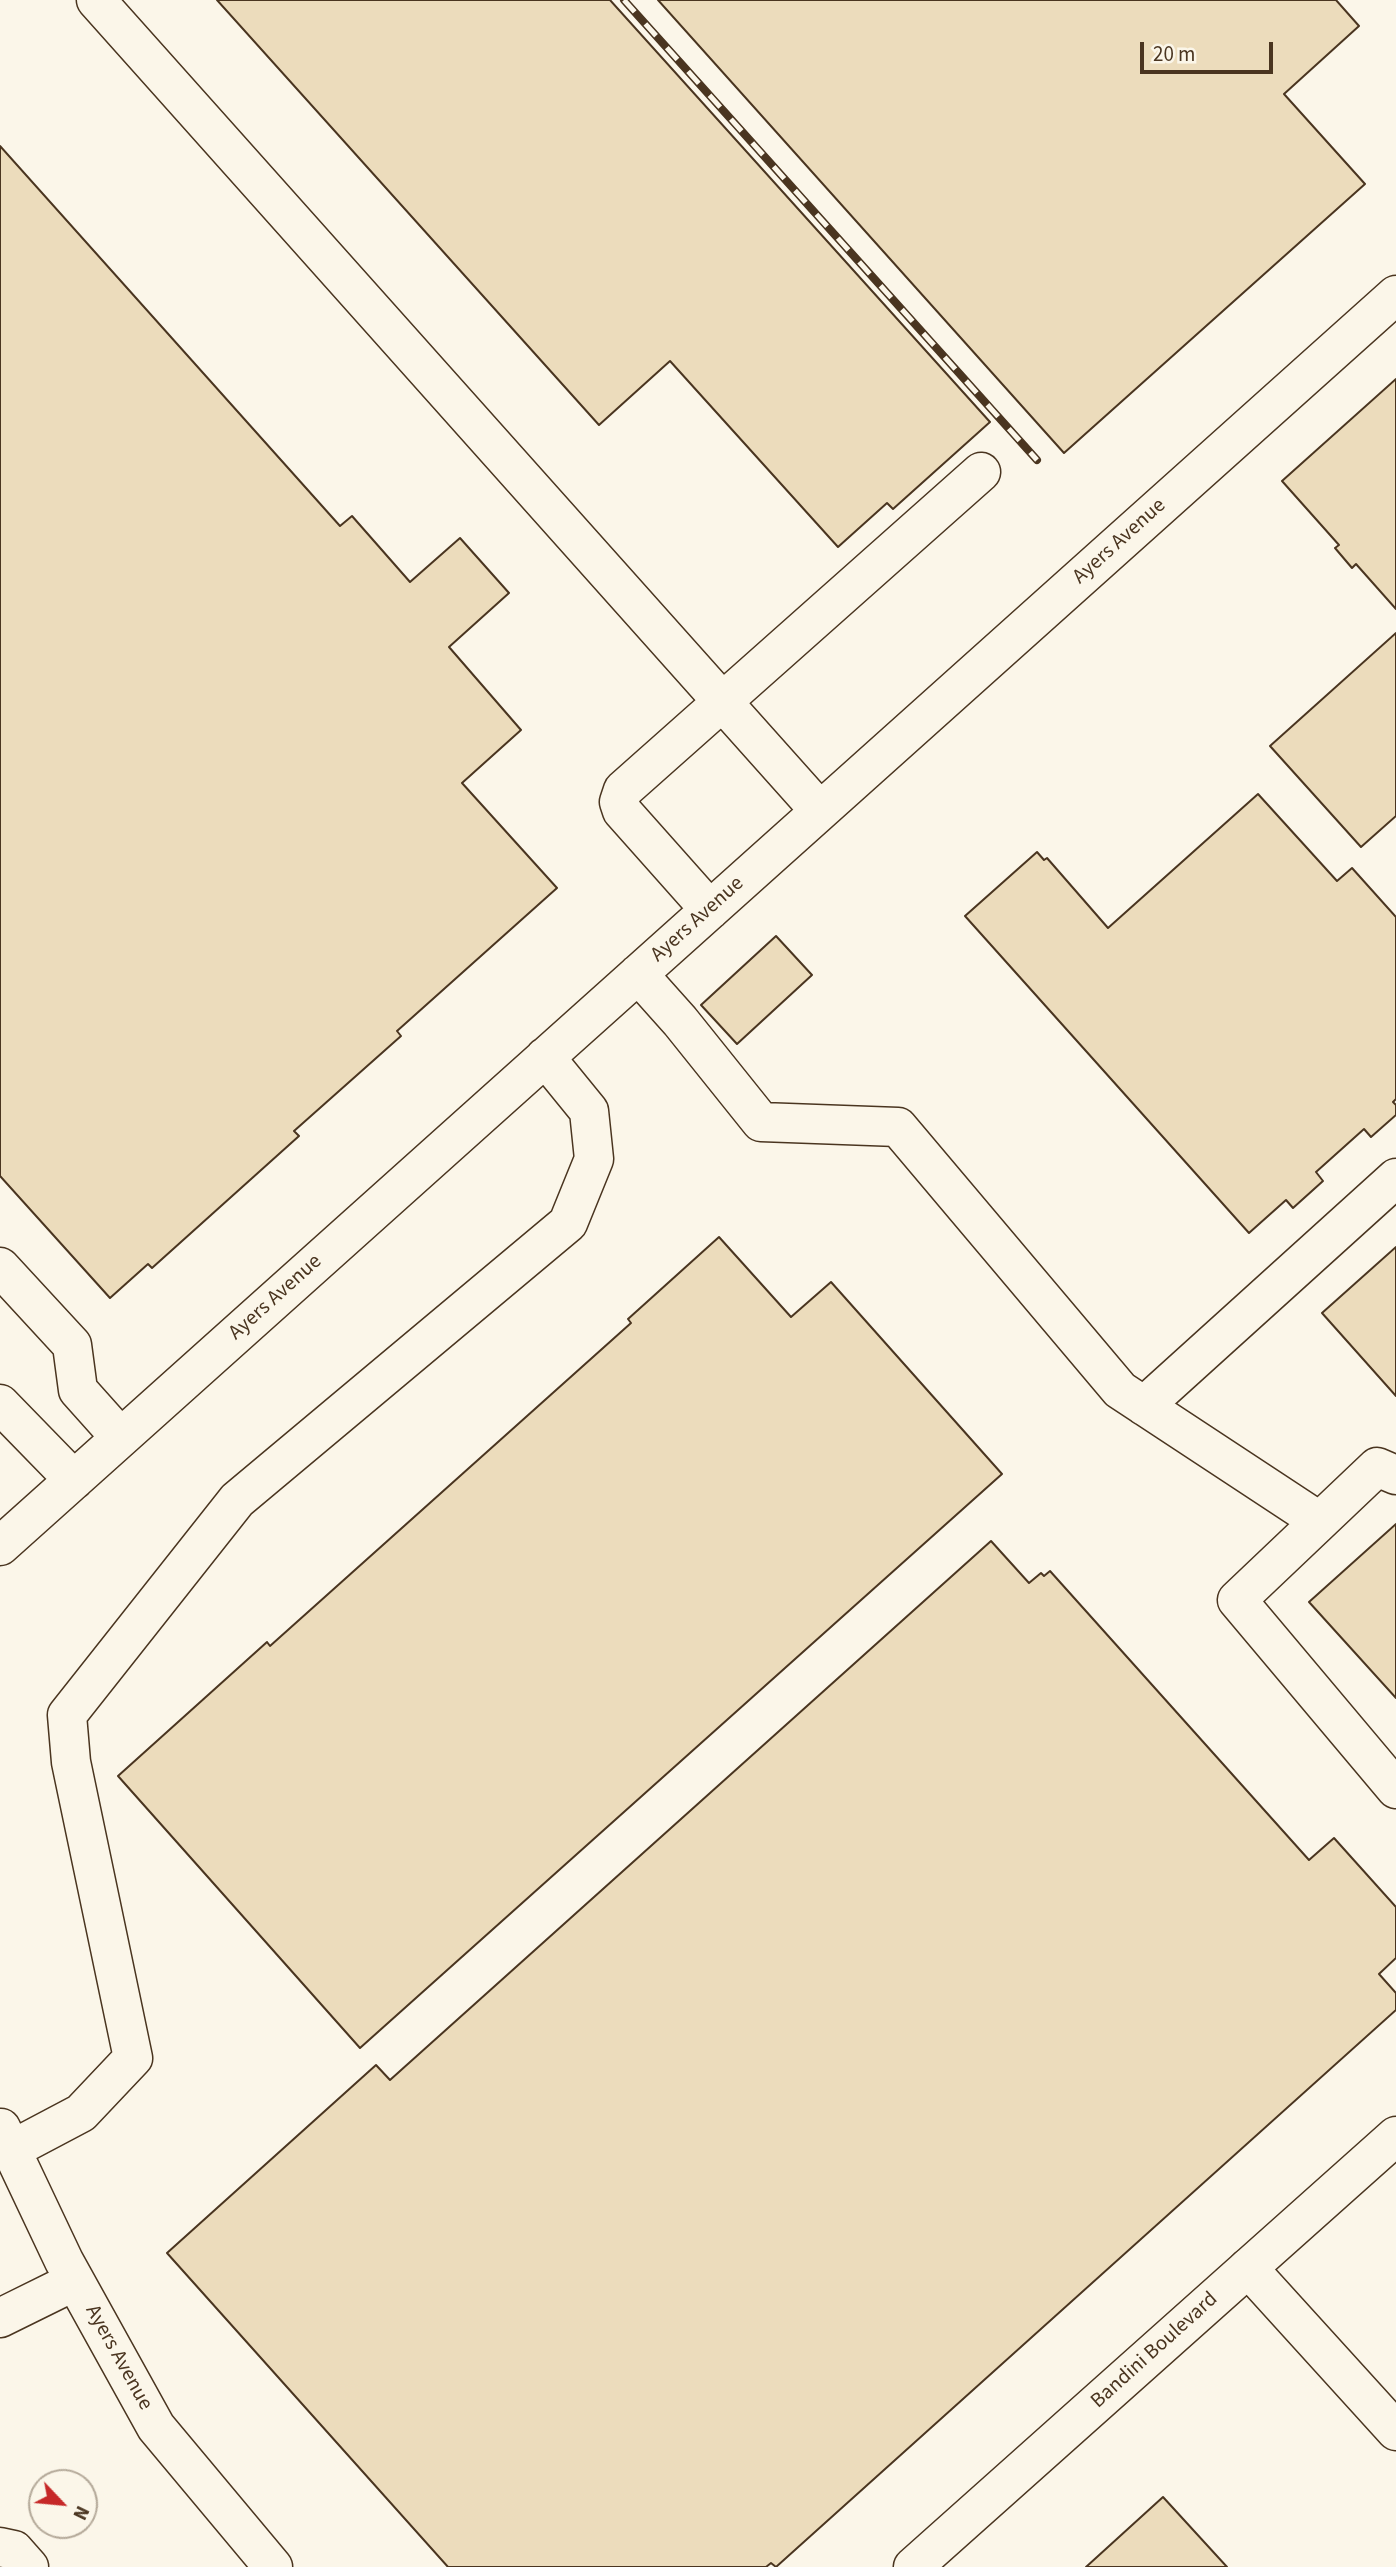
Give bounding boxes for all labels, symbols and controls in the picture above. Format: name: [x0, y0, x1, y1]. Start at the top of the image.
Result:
scale bar: [1144, 28, 1277, 72]
text: 20 m: [1153, 39, 1195, 69]
street label: Ayers Avenue: [1068, 494, 1172, 590]
street label: Ayers Avenue: [646, 872, 750, 968]
street label: Ayers Avenue: [224, 1250, 328, 1346]
street label: Bandini Boulevard: [1086, 2287, 1224, 2415]
street label: Ayers Avenue: [79, 2301, 157, 2415]
north arrow: [28, 2469, 98, 2539]
text: N: [66, 2501, 95, 2524]

